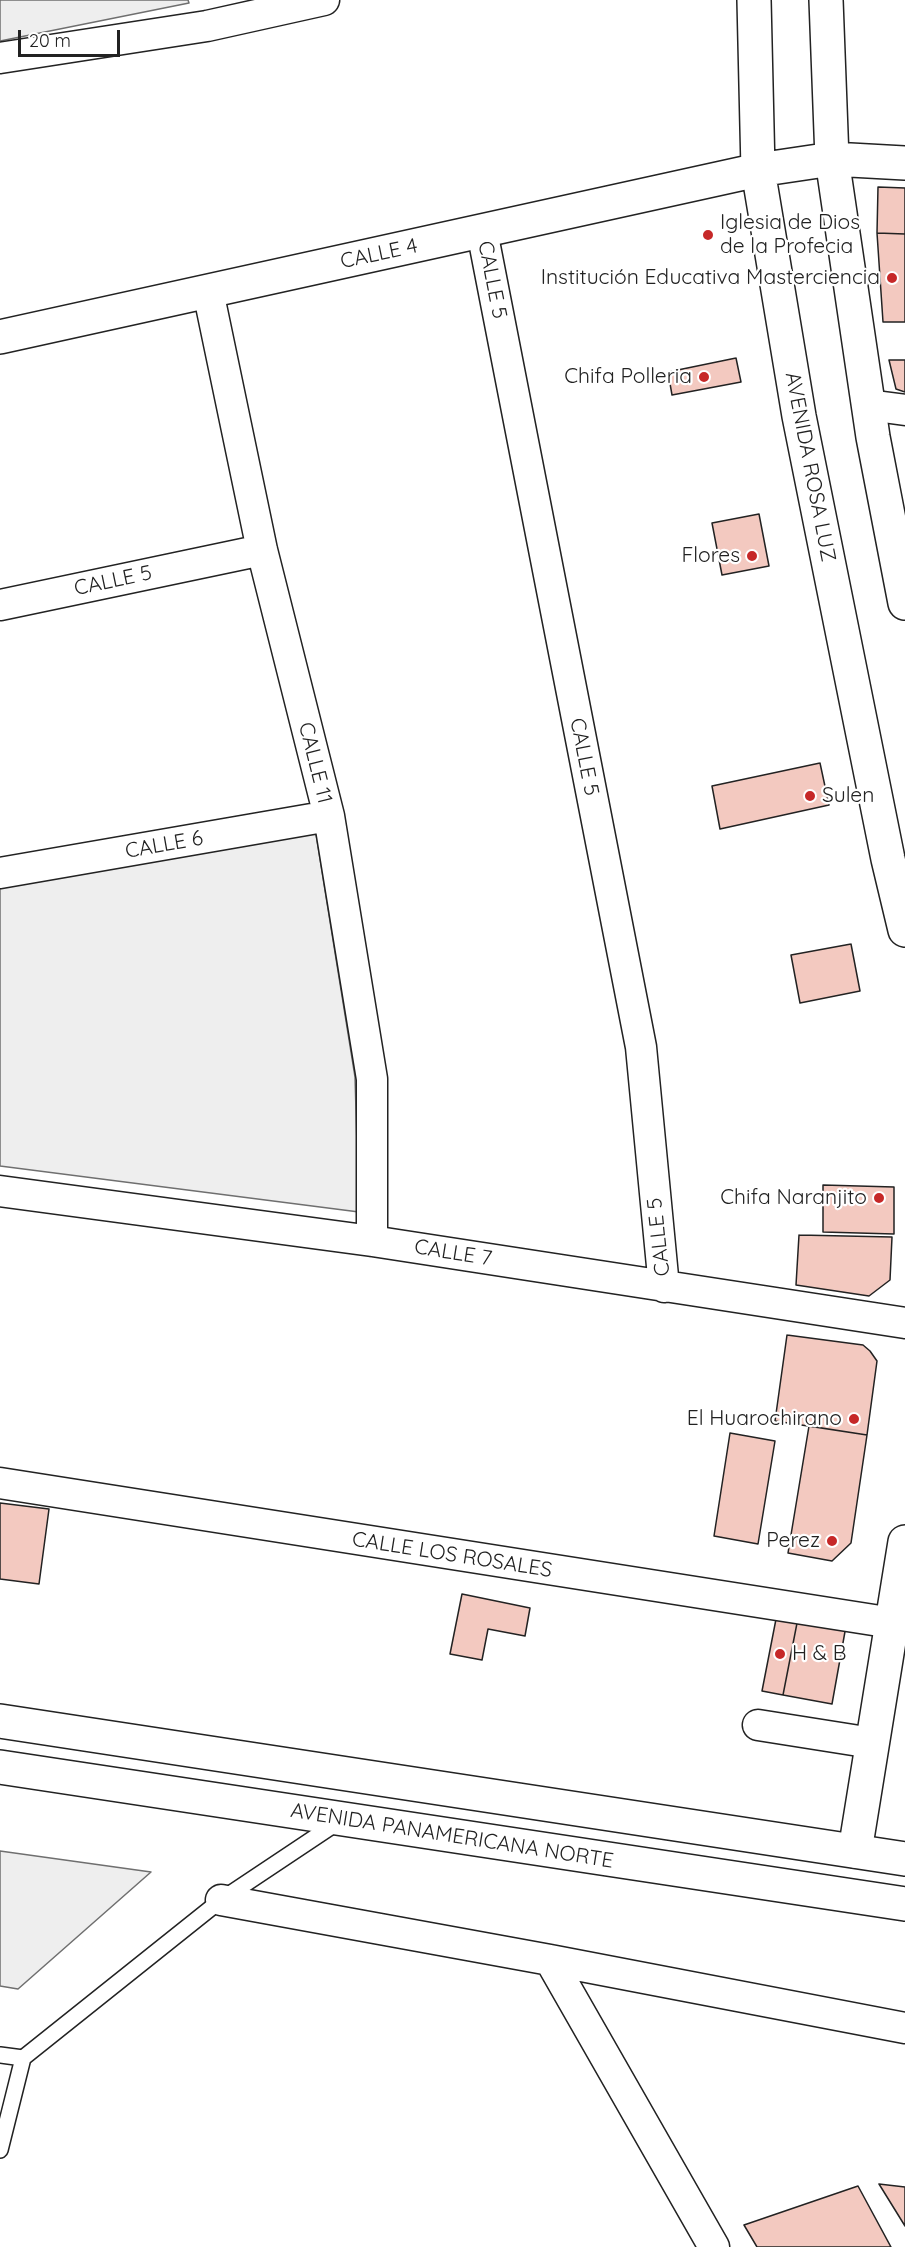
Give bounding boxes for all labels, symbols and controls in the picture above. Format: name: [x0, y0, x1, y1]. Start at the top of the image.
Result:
scale bar: [21, 18, 123, 56]
text: 20 m: [29, 29, 71, 52]
place label: Iglesia de Dios de la Profecia: [720, 210, 860, 260]
marker: Iglesia de Dios de la Profecia: [701, 228, 715, 242]
street label: CALLE 4: [338, 234, 420, 274]
street label: CALLE 5: [472, 239, 512, 321]
place label: Institución Educativa Masterciencia: [541, 265, 880, 291]
marker: Institución Educativa Masterciencia: [885, 271, 899, 285]
place label: Chifa Polleria: [564, 364, 692, 390]
marker: Chifa Polleria: [697, 370, 711, 384]
street label: AVENIDA ROSA LUZ: [779, 370, 841, 564]
place label: Flores: [681, 543, 740, 569]
marker: Flores: [745, 549, 759, 563]
street label: CALLE 5: [72, 560, 154, 602]
street label: CALLE 5: [564, 716, 604, 798]
street label: CALLE 11: [293, 720, 337, 806]
place label: Sulen: [822, 783, 874, 809]
marker: Sulen: [803, 789, 817, 803]
street label: CALLE 6: [123, 826, 205, 864]
place label: Chifa Naranjito: [720, 1185, 867, 1211]
marker: Chifa Naranjito: [872, 1191, 886, 1205]
street label: CALLE 5: [642, 1197, 676, 1277]
street label: CALLE 7: [412, 1234, 494, 1272]
place label: El Huarochirano: [687, 1406, 842, 1432]
marker: El Huarochirano: [847, 1412, 861, 1426]
street label: CALLE LOS ROSALES: [350, 1527, 554, 1583]
place label: Perez: [766, 1528, 820, 1554]
marker: Perez: [825, 1534, 839, 1548]
place label: H & B: [792, 1641, 847, 1667]
marker: H & B: [773, 1647, 787, 1661]
street label: AVENIDA PANAMERICANA NORTE: [289, 1798, 615, 1874]

